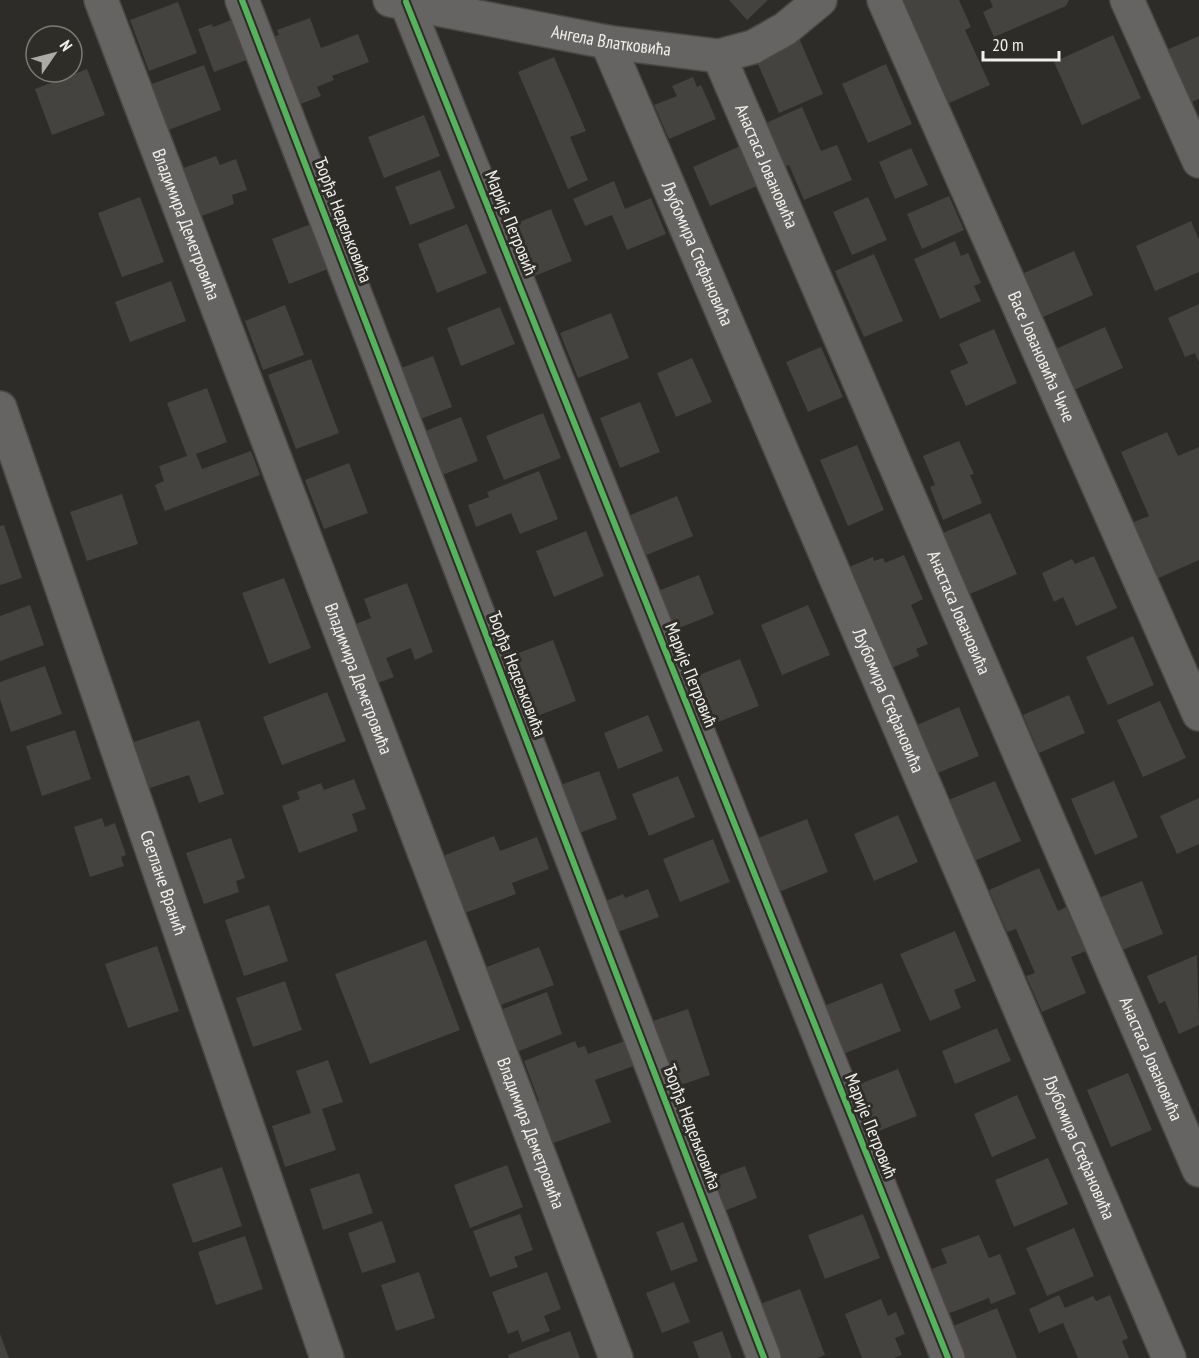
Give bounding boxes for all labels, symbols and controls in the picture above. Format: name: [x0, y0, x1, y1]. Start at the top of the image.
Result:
street label: Ангела Влатковића: [550, 20, 672, 61]
north arrow: [24, 24, 84, 84]
scale bar: [983, 24, 1060, 62]
text: 20 m: [992, 33, 1024, 56]
text: N: [56, 36, 77, 55]
street label: Анастаса Јовановића: [730, 101, 804, 232]
street label: Владимира Деметровића: [147, 145, 226, 303]
street label: Ђорђа Недељковића: [309, 154, 378, 286]
street label: Марије Петровић: [480, 167, 543, 279]
street label: Љубомира Стефановића: [656, 177, 739, 329]
street label: Васе Јовановића Чиче: [1003, 288, 1081, 426]
street label: Анастаса Јовановића: [922, 547, 996, 678]
street label: Владимира Деметровића: [320, 600, 398, 758]
street label: Ђорђа Недељковића: [483, 608, 552, 740]
street label: Марије Петровић: [660, 619, 723, 731]
street label: Љубомира Стефановића: [847, 624, 930, 776]
street label: Светлане Вранић: [135, 827, 193, 938]
street label: Анастаса Јовановића: [1115, 993, 1188, 1124]
street label: Владимира Деметровића: [492, 1054, 570, 1212]
street label: Ђорђа Недељковића: [658, 1061, 727, 1193]
street label: Марије Петровић: [840, 1070, 903, 1182]
street label: Љубомира Стефановића: [1038, 1071, 1121, 1223]

